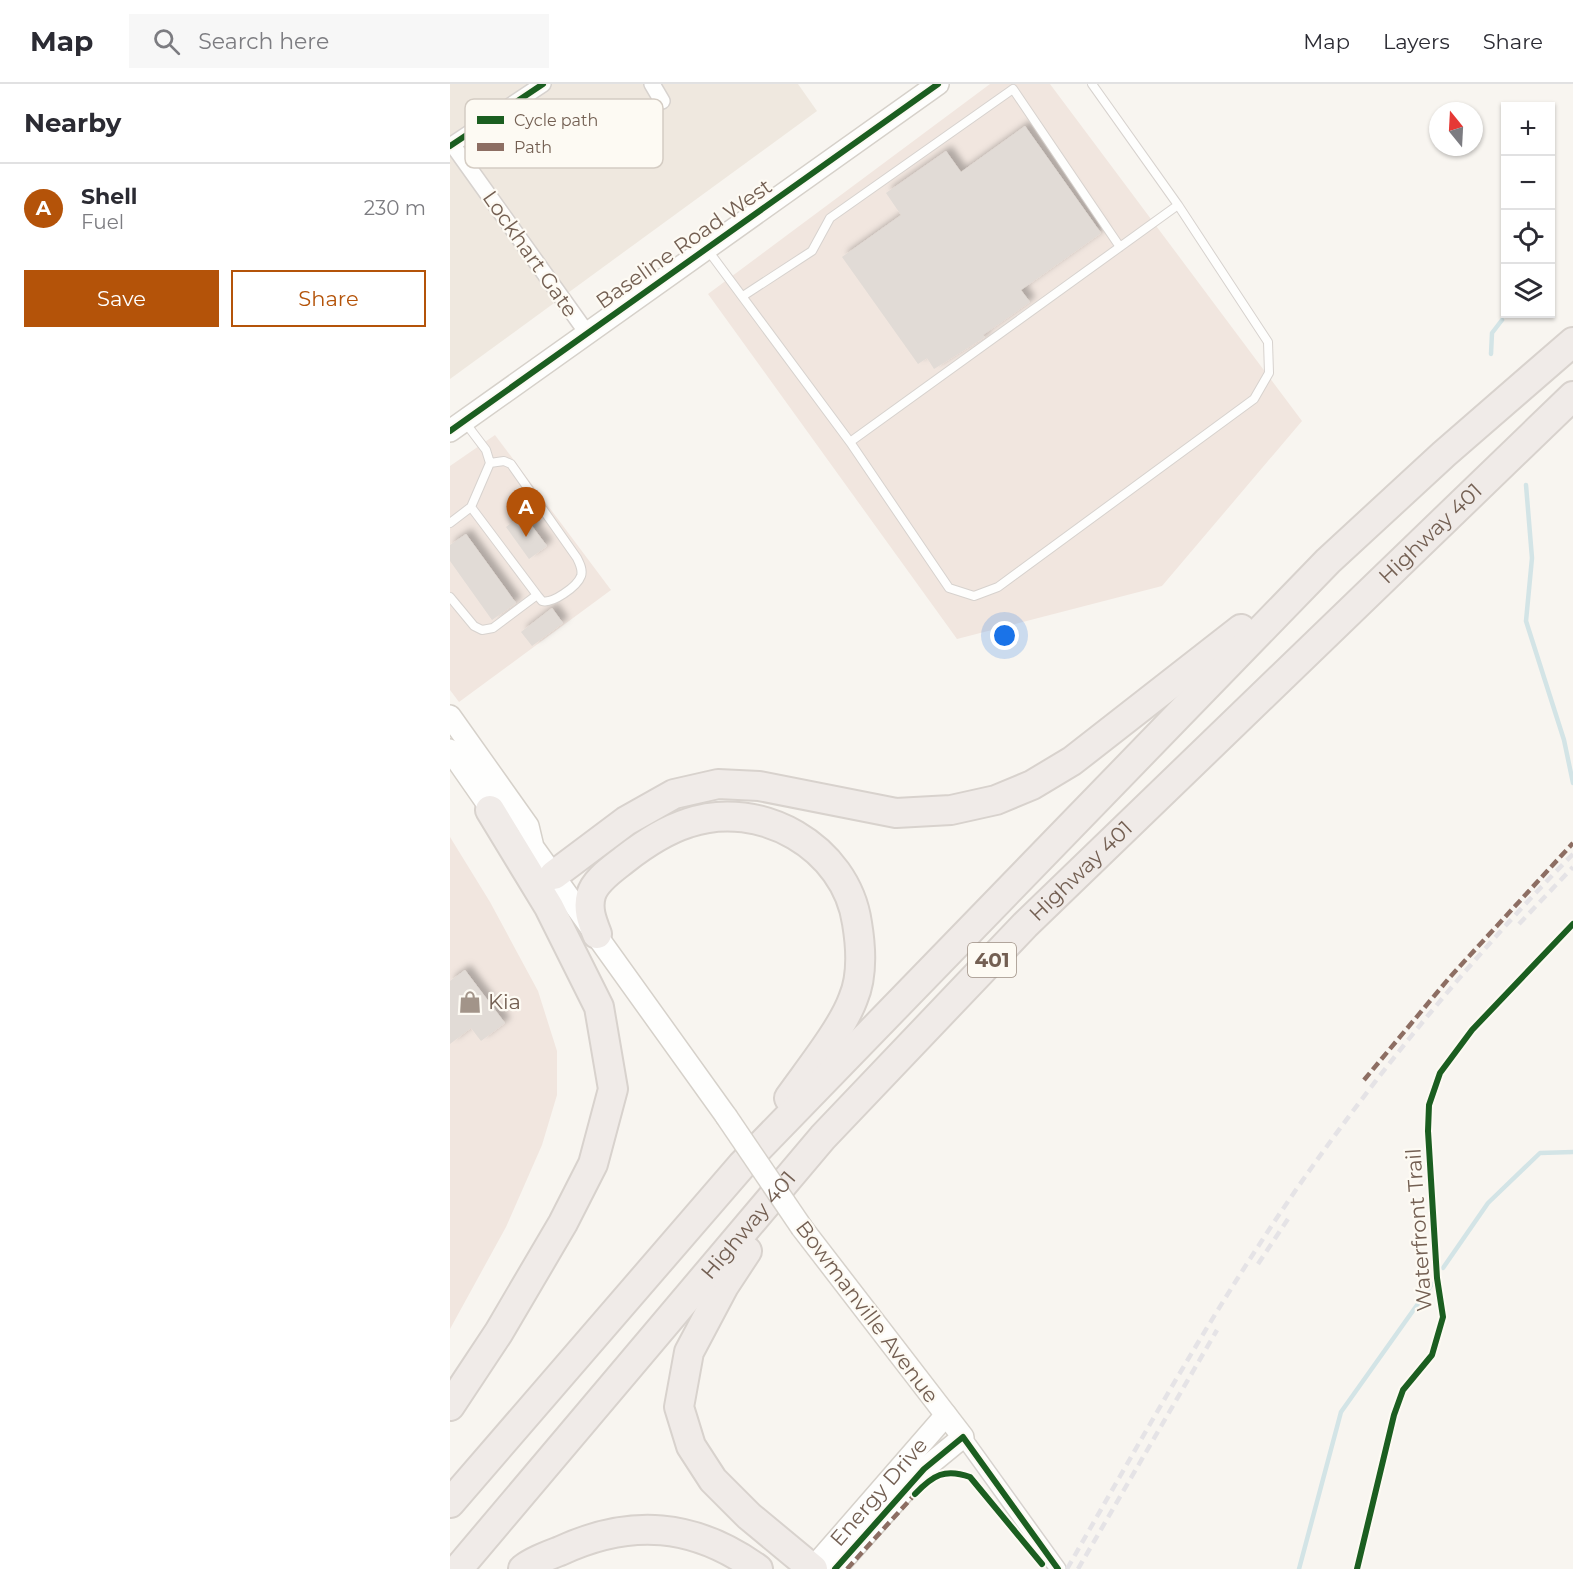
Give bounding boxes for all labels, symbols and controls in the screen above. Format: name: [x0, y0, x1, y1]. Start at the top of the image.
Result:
search box: [129, 14, 549, 68]
text: Map: [30, 24, 93, 58]
icon: search: [150, 25, 183, 58]
text: Search here: [198, 28, 329, 55]
text: Map: [1303, 29, 1350, 54]
text: Layers: [1383, 29, 1450, 54]
text: Share: [1483, 29, 1543, 54]
legend: [465, 99, 663, 168]
north arrow: [1429, 102, 1483, 156]
map controls: [1501, 102, 1555, 318]
button: +: [1501, 102, 1555, 156]
text: Nearby: [24, 107, 121, 139]
text: Cycle path: [514, 111, 598, 130]
text: Path: [514, 138, 552, 157]
button: −: [1501, 156, 1555, 210]
street label: Baseline Road West: [591, 173, 776, 314]
text: Shell: [81, 183, 137, 210]
street label: Lockhart Gate: [478, 186, 583, 322]
text: A: [36, 196, 51, 220]
text: 230 m: [364, 196, 426, 220]
text: Fuel: [81, 210, 124, 234]
button: locate: [1501, 210, 1555, 264]
button: layers: [1501, 264, 1555, 318]
button: Save: [24, 270, 219, 327]
button: Share: [231, 270, 426, 327]
street label: Highway 401: [1373, 478, 1487, 589]
pin: A: [506, 488, 546, 537]
your location: [990, 621, 1019, 650]
street label: Highway 401: [1024, 815, 1137, 926]
road number: 401: [968, 943, 1016, 977]
shop icon: Kia: [457, 989, 483, 1015]
place label: Kia: [488, 989, 521, 1014]
street label: Waterfront Trail: [1400, 1148, 1437, 1312]
street label: Highway 401: [695, 1166, 801, 1284]
street label: Bowmanville Avenue: [791, 1216, 944, 1408]
street label: Energy Drive: [825, 1432, 932, 1551]

